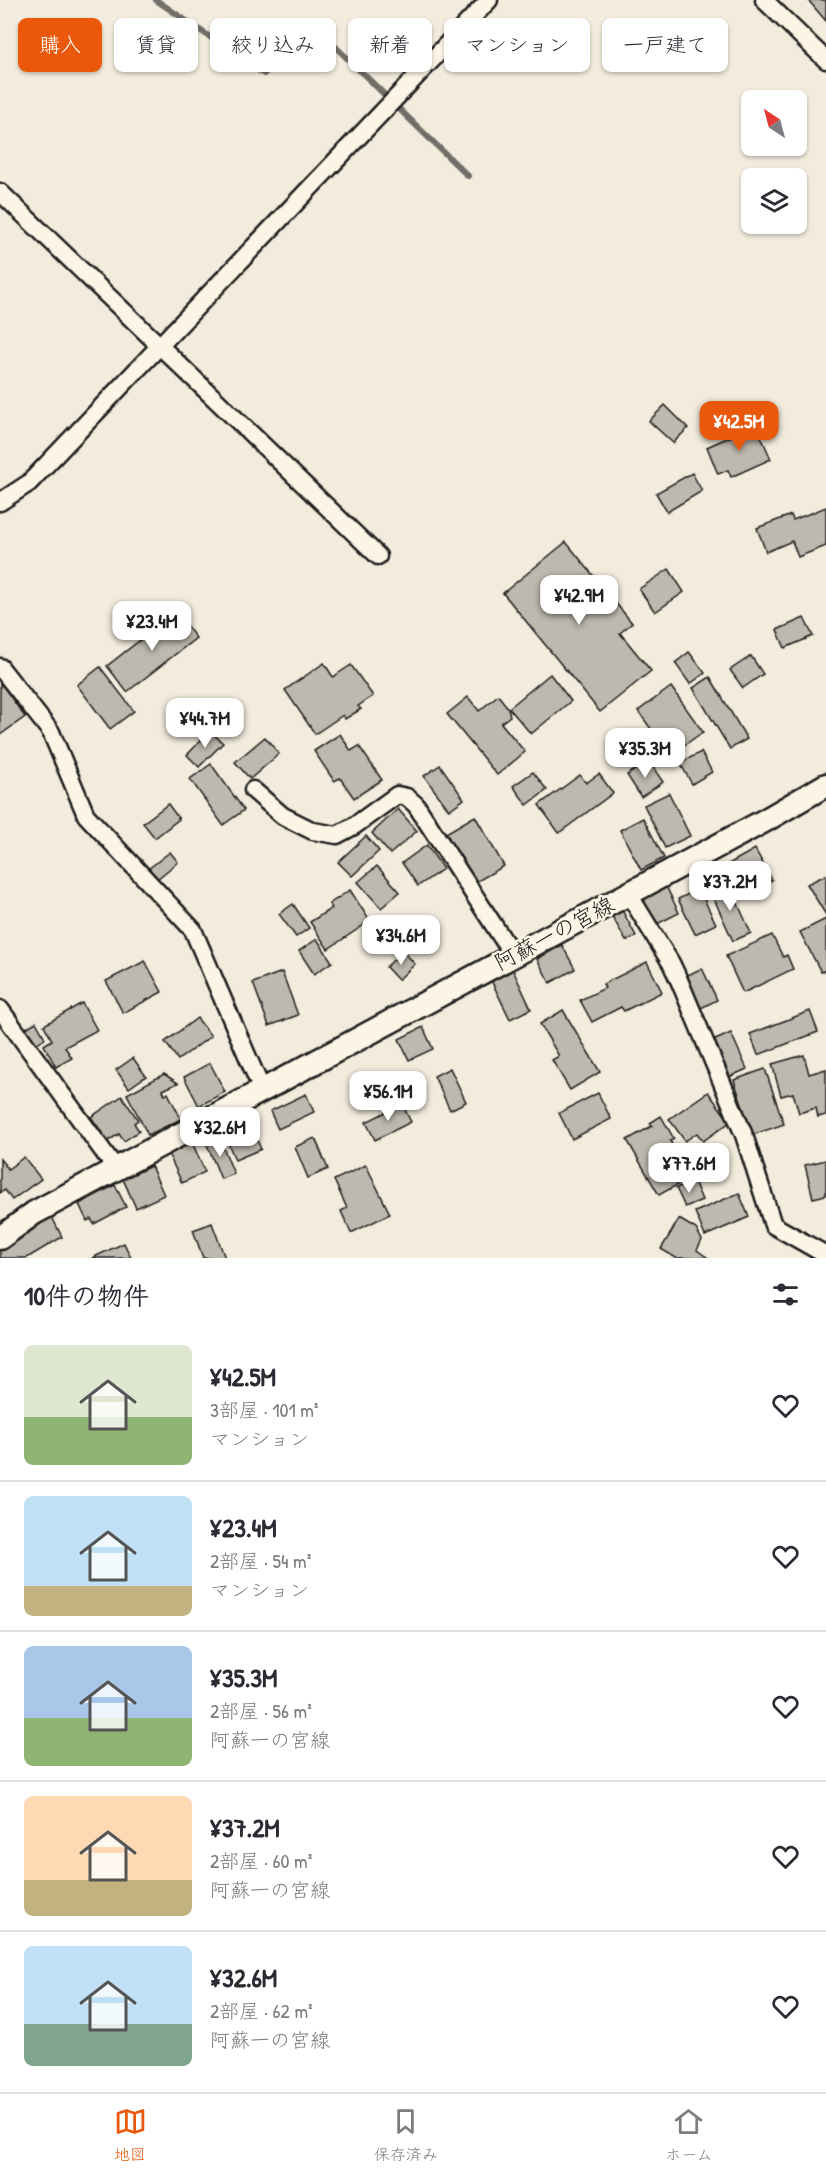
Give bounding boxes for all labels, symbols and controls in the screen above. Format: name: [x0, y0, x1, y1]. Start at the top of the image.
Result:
chip: 購入: [18, 18, 102, 72]
chip: 賃貸: [114, 18, 198, 72]
chip: 絞り込み: [210, 18, 336, 72]
chip: 新着: [348, 18, 432, 72]
chip: マンション: [444, 18, 590, 72]
chip: 一戸建て: [602, 18, 728, 72]
north arrow: [741, 90, 807, 156]
map controls: [741, 90, 807, 234]
button: layers: [741, 168, 807, 234]
pin: ¥42.5M: [690, 401, 788, 452]
text: ¥42.5M: [714, 407, 764, 434]
pin: ¥42.9M: [530, 575, 628, 626]
text: ¥42.9M: [554, 581, 604, 608]
pin: ¥23.4M: [103, 601, 201, 652]
text: ¥23.4M: [126, 607, 178, 634]
pin: ¥44.7M: [156, 698, 254, 749]
text: ¥44.7M: [180, 704, 230, 731]
pin: ¥35.3M: [596, 728, 694, 779]
text: ¥35.3M: [619, 734, 671, 761]
pin: ¥37.2M: [681, 861, 779, 912]
text: ¥37.2M: [703, 867, 757, 894]
street label: 阿蘇一の宮線: [489, 889, 619, 977]
pin: ¥34.6M: [352, 915, 450, 966]
text: ¥34.6M: [376, 921, 426, 948]
pin: ¥56.1M: [339, 1071, 437, 1122]
text: ¥56.1M: [363, 1077, 413, 1104]
pin: ¥32.6M: [171, 1107, 269, 1158]
text: ¥32.6M: [194, 1113, 246, 1140]
pin: ¥77.6M: [640, 1143, 738, 1194]
text: ¥77.6M: [662, 1149, 716, 1176]
text: 10件の物件: [24, 1278, 149, 1313]
icon: filters: [769, 1278, 802, 1311]
text: ¥42.5M: [210, 1359, 276, 1394]
icon: home: [72, 1369, 144, 1441]
icon: heart: [769, 1389, 802, 1422]
text: 3部屋 · 101 m²: [210, 1396, 318, 1423]
text: マンション: [210, 1425, 309, 1452]
text: ¥23.4M: [210, 1510, 277, 1545]
icon: home: [72, 1520, 144, 1592]
icon: heart: [769, 1540, 802, 1573]
text: 2部屋 · 54 m²: [210, 1547, 311, 1574]
text: マンション: [210, 1576, 309, 1603]
text: ¥35.3M: [210, 1660, 277, 1695]
icon: home: [72, 1670, 144, 1742]
icon: heart: [769, 1690, 802, 1723]
text: 2部屋 · 56 m²: [210, 1697, 312, 1724]
text: 阿蘇一の宮線: [210, 1726, 330, 1753]
text: ¥37.2M: [210, 1810, 280, 1845]
icon: home: [72, 1820, 144, 1892]
icon: heart: [769, 1840, 802, 1873]
text: 2部屋 · 60 m²: [210, 1847, 312, 1874]
text: 阿蘇一の宮線: [210, 1876, 330, 1903]
text: ¥32.6M: [210, 1960, 277, 1995]
icon: home: [72, 1970, 144, 2042]
icon: heart: [769, 1990, 802, 2023]
text: 2部屋 · 62 m²: [210, 1997, 313, 2024]
text: 阿蘇一の宮線: [210, 2026, 330, 2053]
tab: 地図: [114, 2105, 147, 2165]
tab: 保存済み: [374, 2105, 438, 2165]
tab: ホーム: [665, 2105, 712, 2165]

